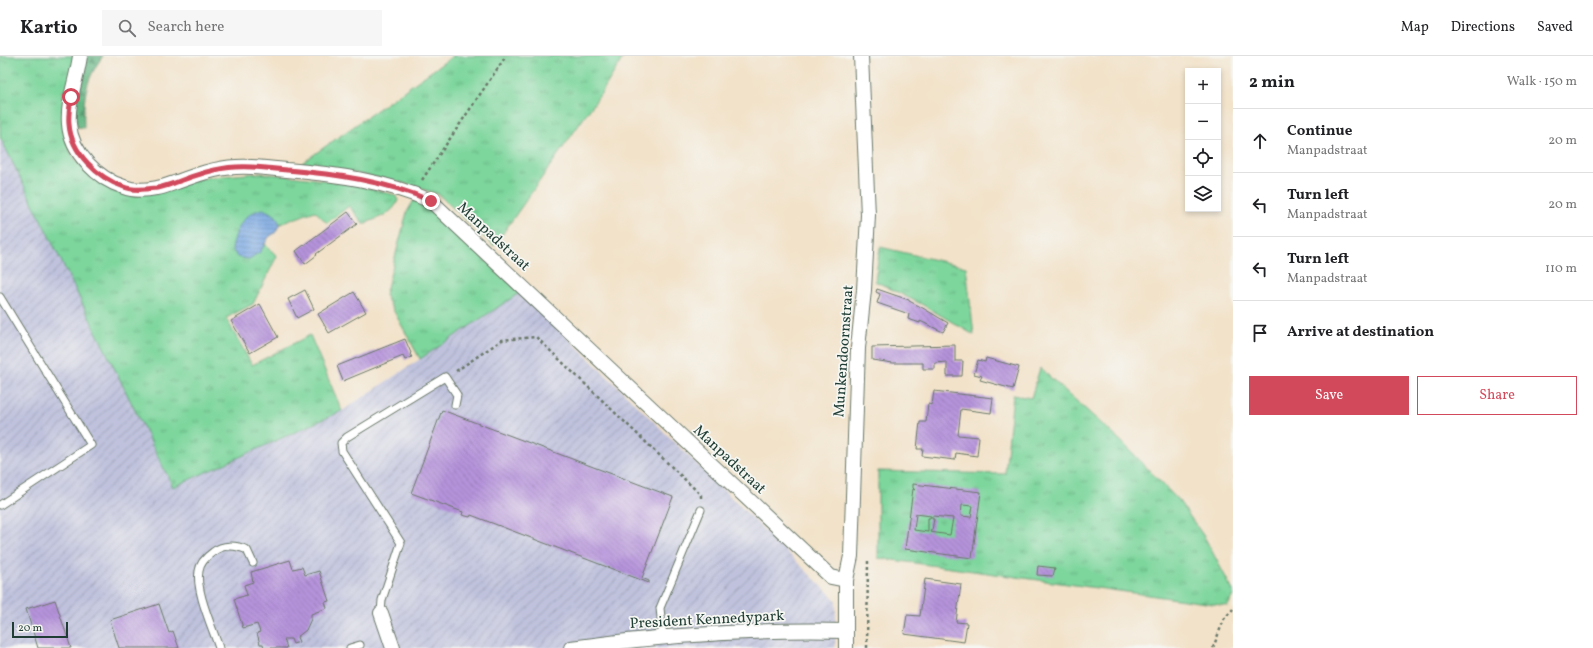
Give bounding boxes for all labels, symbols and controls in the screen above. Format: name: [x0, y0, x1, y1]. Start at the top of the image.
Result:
search box: [102, 10, 382, 46]
text: Kartio: [20, 15, 78, 41]
icon: search: [116, 17, 138, 39]
text: Search here: [148, 17, 224, 38]
text: Map: [1401, 18, 1429, 37]
text: Directions: [1451, 18, 1515, 37]
text: Saved: [1537, 18, 1573, 37]
map controls: [1185, 68, 1221, 212]
button: +: [1185, 68, 1221, 104]
text: 2 min: [1249, 71, 1295, 94]
text: Walk · 150 m: [1507, 73, 1577, 91]
route start: [62, 88, 80, 106]
button: −: [1185, 104, 1221, 140]
text: Continue: [1287, 121, 1352, 142]
icon: ahead: [1249, 130, 1271, 152]
text: 20 m: [1548, 132, 1577, 150]
button: locate: [1185, 140, 1221, 176]
text: Manpadstraat: [1287, 142, 1367, 160]
button: layers: [1185, 176, 1221, 212]
text: Turn left: [1287, 185, 1349, 206]
route end: [422, 192, 440, 210]
icon: left: [1249, 194, 1271, 216]
text: 20 m: [1548, 196, 1577, 214]
street label: Manpadstraat: [452, 198, 534, 276]
text: Manpadstraat: [1287, 206, 1367, 224]
text: Turn left: [1287, 249, 1349, 270]
icon: left: [1249, 258, 1271, 280]
text: 110 m: [1545, 260, 1577, 278]
text: Manpadstraat: [1287, 270, 1367, 288]
street label: Munkendoornstraat: [829, 284, 860, 418]
icon: arrive: [1249, 322, 1271, 344]
text: Arrive at destination: [1287, 322, 1434, 343]
button: Save: [1249, 376, 1409, 415]
button: Share: [1417, 376, 1577, 415]
street label: Manpadstraat: [688, 421, 770, 499]
street label: President Kennedypark: [629, 606, 785, 635]
scale bar: [12, 620, 68, 639]
text: 20 m: [18, 621, 42, 636]

